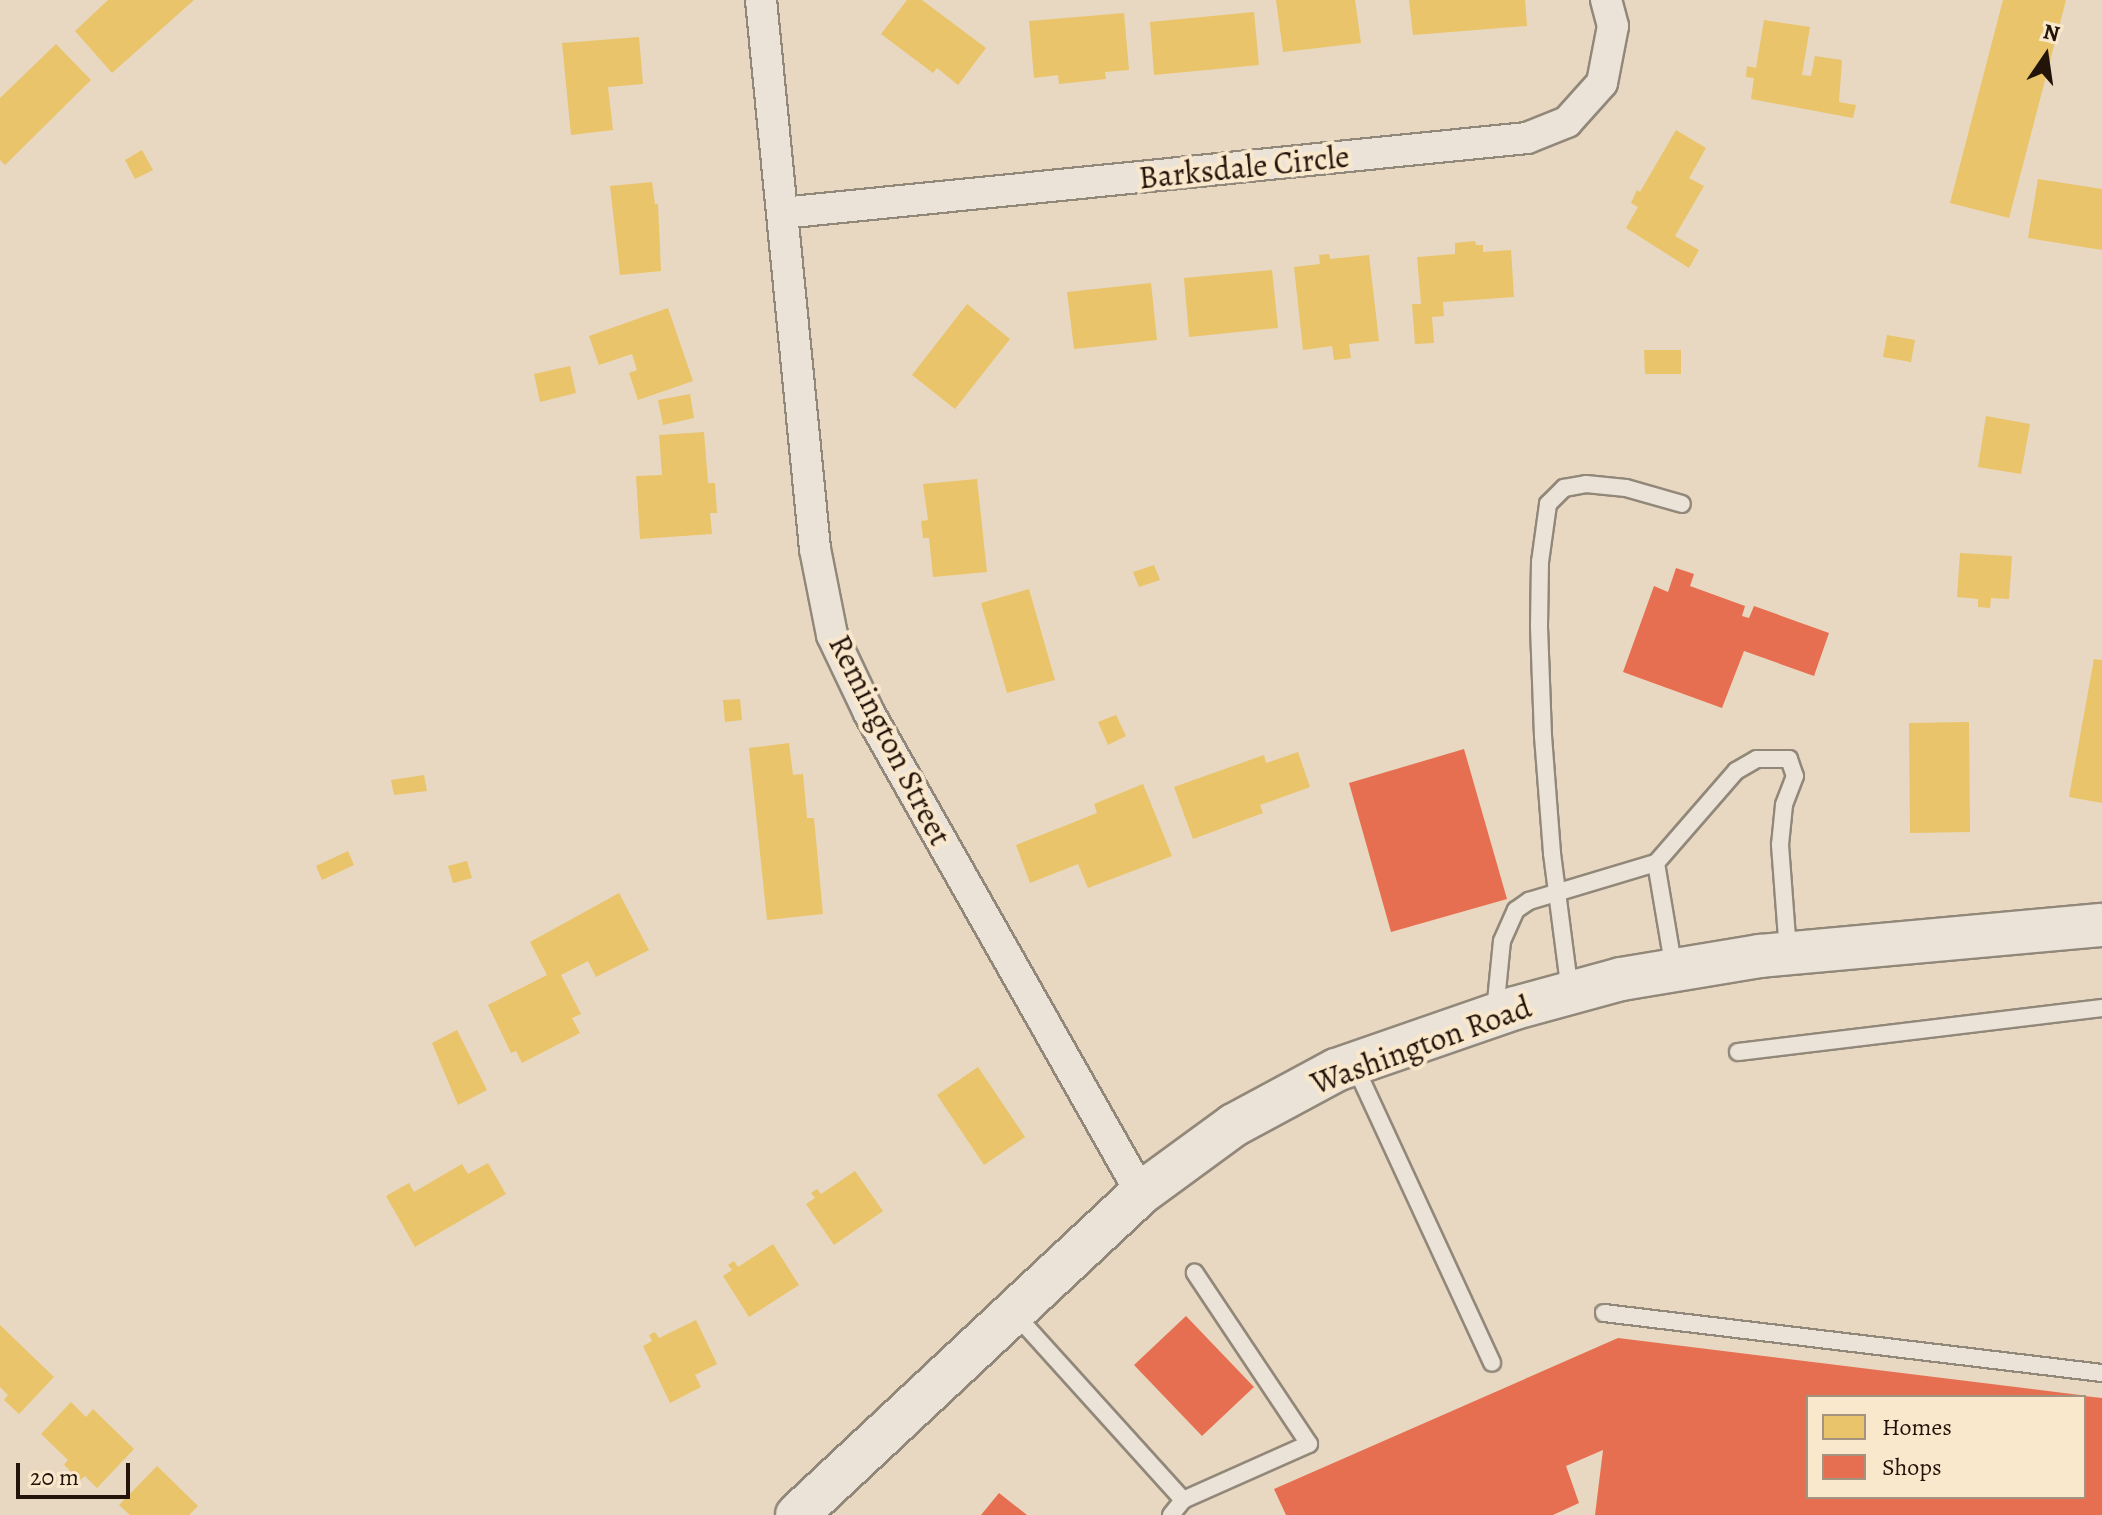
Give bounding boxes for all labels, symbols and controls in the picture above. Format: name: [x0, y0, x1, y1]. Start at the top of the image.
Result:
north arrow: [2006, 16, 2086, 96]
text: N: [2040, 16, 2063, 49]
street label: Barksdale Circle: [1137, 137, 1351, 197]
street label: Remington Street: [820, 628, 960, 852]
street label: Washington Road: [1306, 987, 1536, 1103]
legend: [1806, 1395, 2086, 1499]
text: Homes: [1882, 1411, 1952, 1443]
scale bar: [20, 1447, 134, 1497]
text: Shops: [1882, 1451, 1942, 1483]
text: 20 m: [30, 1461, 79, 1493]

